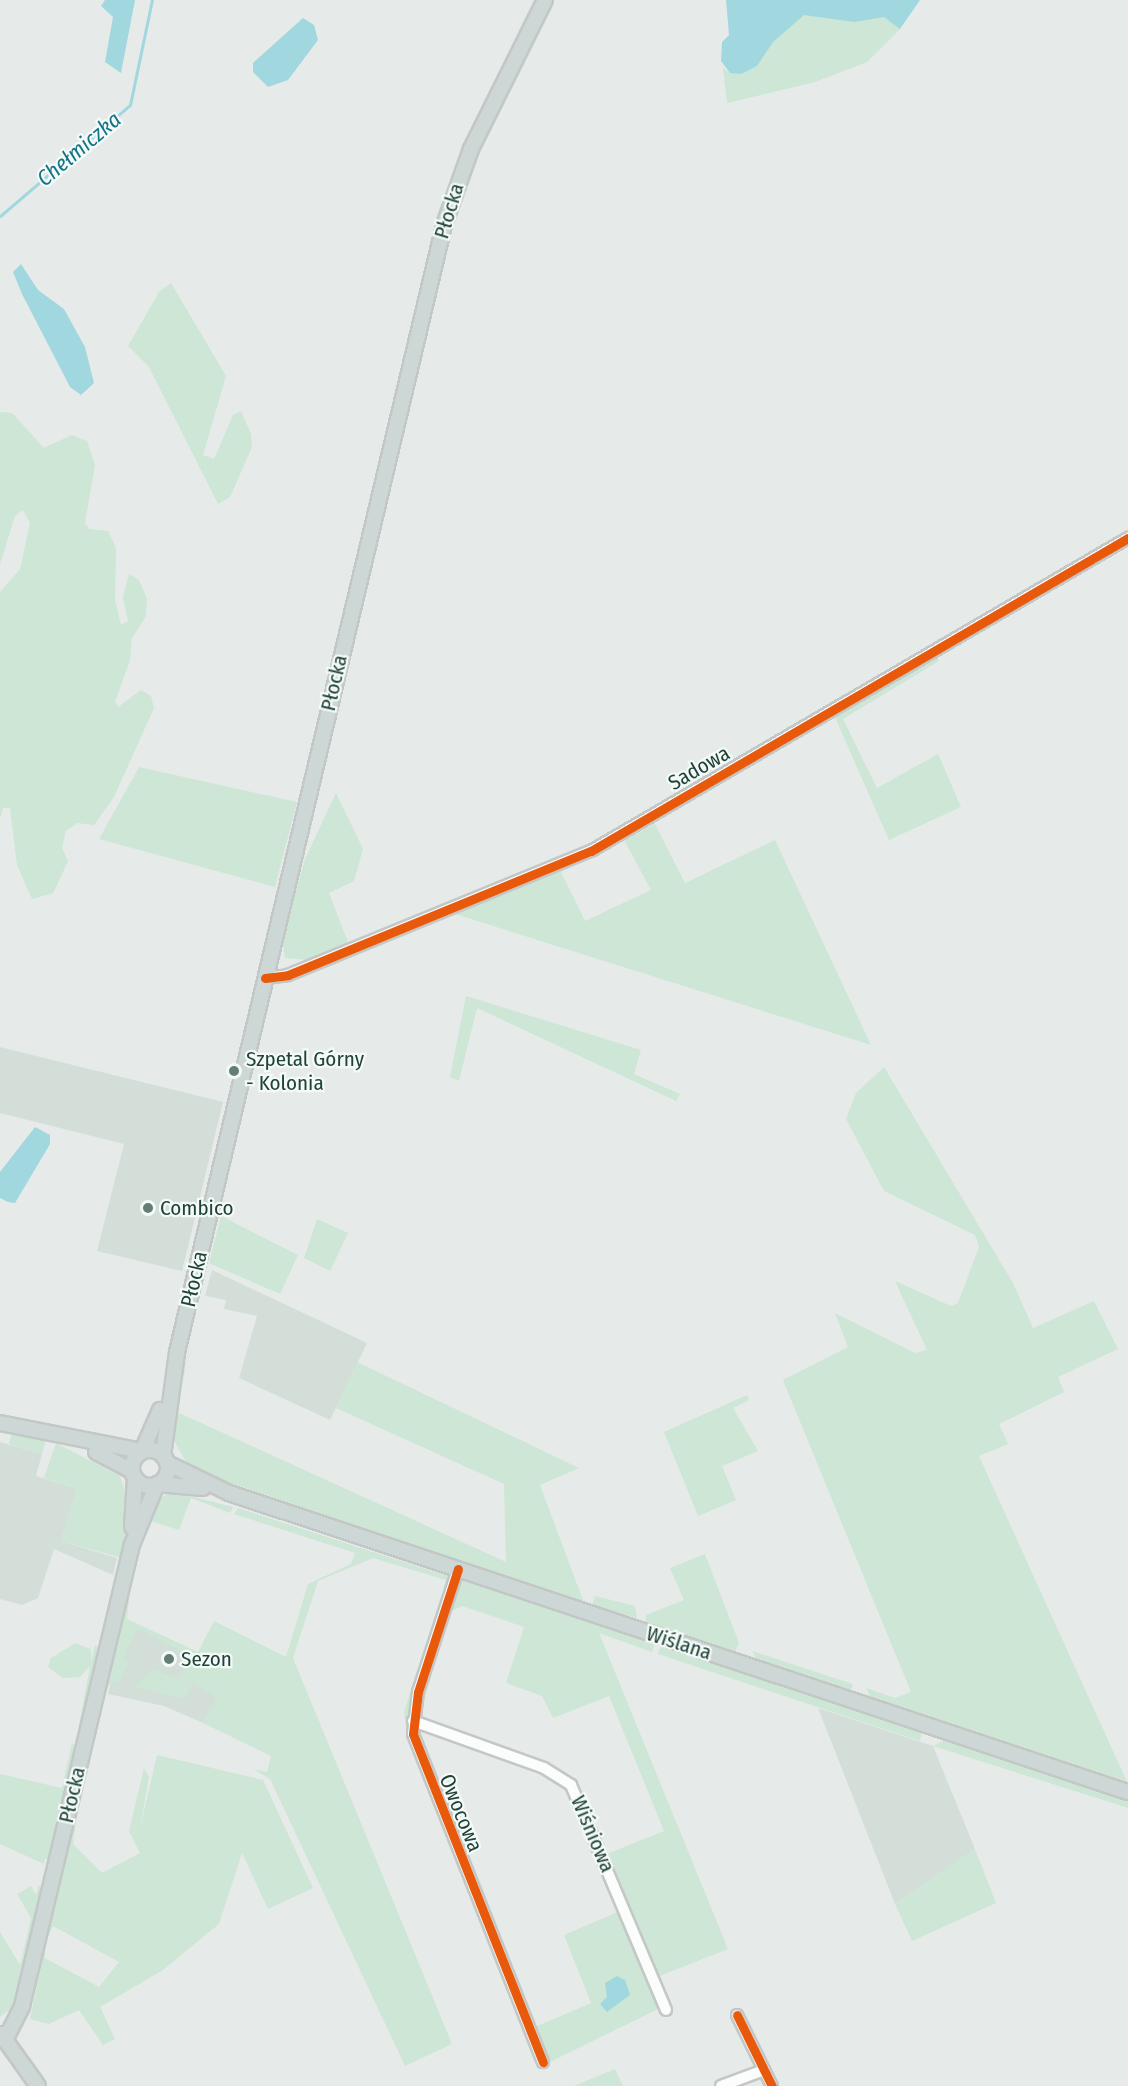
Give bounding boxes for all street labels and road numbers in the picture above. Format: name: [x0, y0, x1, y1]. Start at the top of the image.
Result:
street label: Płocka: [429, 180, 469, 242]
street label: Płocka: [315, 653, 353, 713]
street label: Sadowa: [664, 740, 734, 796]
street label: Płocka: [175, 1249, 213, 1309]
street label: Wiślana: [643, 1621, 715, 1665]
street label: Płocka: [53, 1765, 91, 1825]
street label: Owocowa: [434, 1771, 488, 1855]
street label: Wiśniowa: [566, 1792, 620, 1876]

